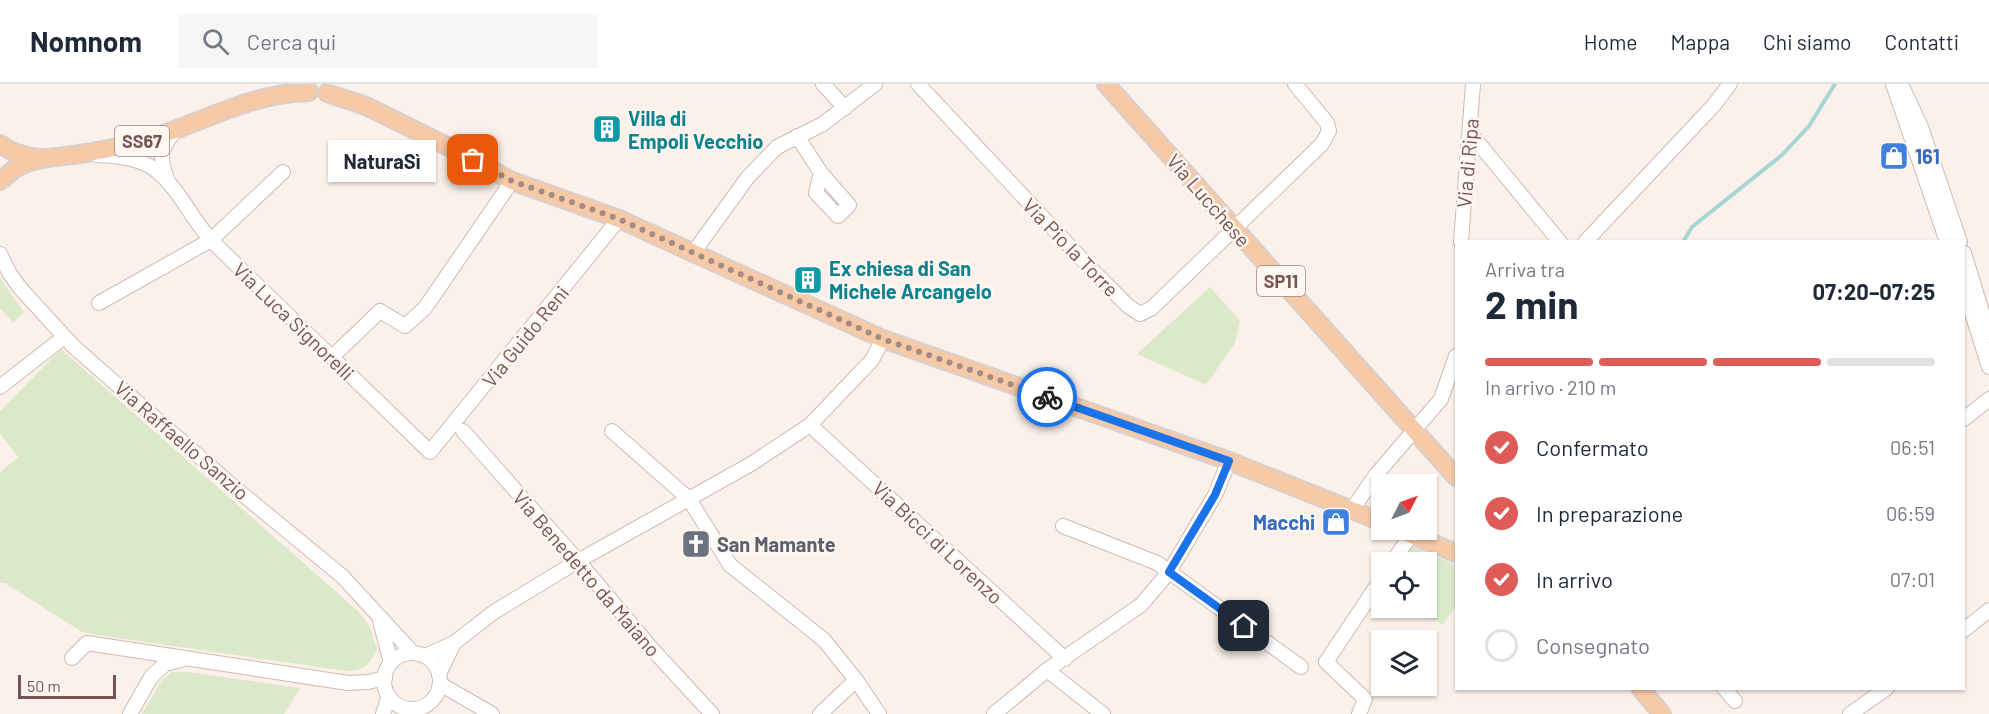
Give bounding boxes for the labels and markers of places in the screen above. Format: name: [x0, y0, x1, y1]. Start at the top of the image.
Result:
place label: Villa di Empoli Vecchio: [628, 106, 763, 153]
building icon: Villa di Empoli Vecchio: [591, 113, 623, 145]
pin: [447, 134, 498, 185]
callout: NaturaSì: [329, 139, 437, 181]
shop icon: 161: [1878, 140, 1910, 172]
place label: 161: [1915, 144, 1940, 168]
place label: Ex chiesa di San Michele Arcangelo: [829, 256, 992, 303]
building icon: Ex chiesa di San Michele Arcangelo: [792, 264, 824, 296]
shop icon: Macchi: [1320, 506, 1352, 538]
place label: Macchi: [1253, 510, 1315, 534]
church icon: San Mamante: [680, 528, 712, 560]
place label: San Mamante: [717, 532, 836, 556]
pin: [1218, 600, 1269, 651]

